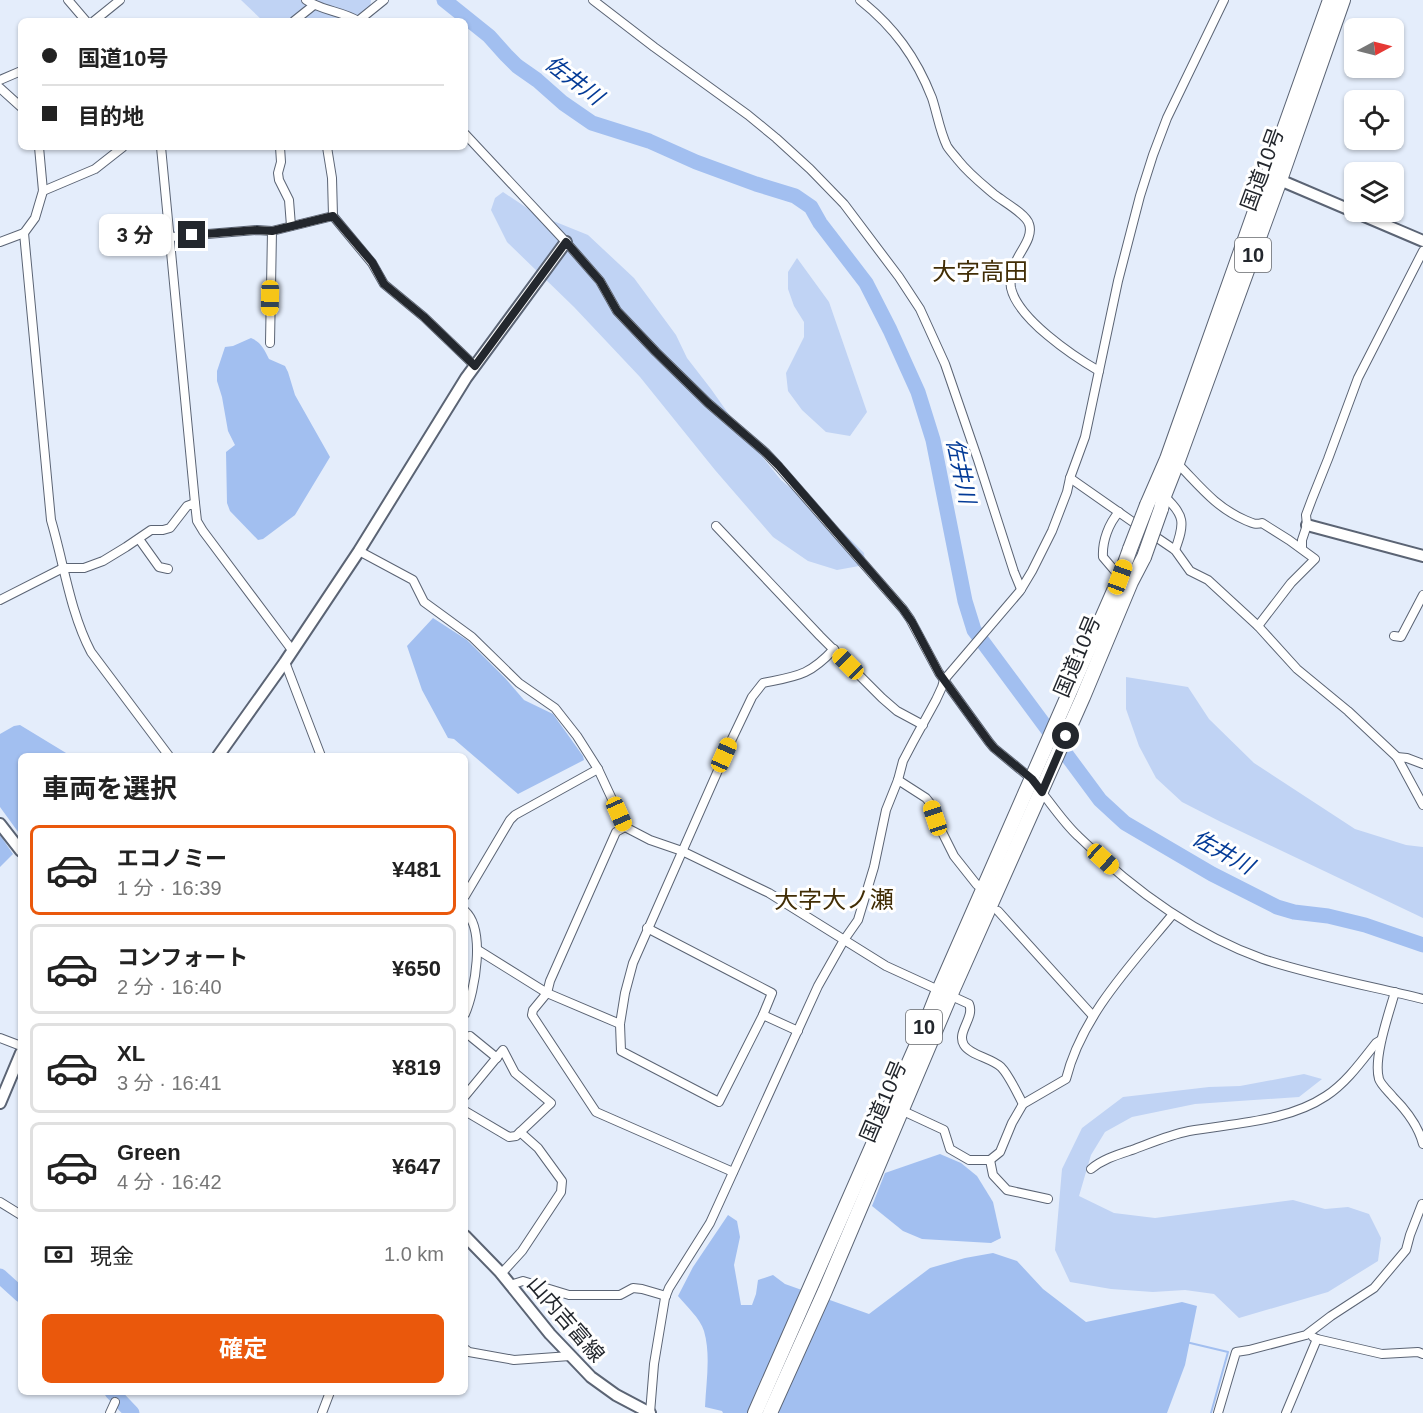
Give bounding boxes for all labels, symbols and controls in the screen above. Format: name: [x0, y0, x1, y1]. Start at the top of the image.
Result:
north arrow: [1344, 18, 1404, 78]
map controls: [1344, 18, 1404, 222]
text: 国道10号: [78, 46, 168, 71]
water label: 佐井川: [540, 50, 609, 111]
button: locate: [1344, 90, 1404, 150]
text: 目的地: [78, 104, 144, 129]
street label: 国道10号: [1236, 124, 1288, 214]
button: layers: [1344, 162, 1404, 222]
callout: 3 分: [99, 214, 171, 256]
route end: [178, 221, 205, 248]
text: 3 分: [117, 224, 153, 246]
road number: 10: [1235, 238, 1271, 272]
district label: 大字高田: [932, 258, 1028, 285]
car: [261, 280, 279, 316]
water label: 佐井川: [942, 436, 981, 508]
car: [1105, 557, 1135, 597]
street label: 国道10号: [1050, 612, 1104, 700]
car: [829, 645, 867, 683]
route start: [1052, 722, 1079, 749]
car: [708, 735, 740, 775]
text: 車両を選択: [42, 774, 177, 804]
car: [603, 794, 635, 834]
car: [921, 798, 949, 838]
water label: 佐井川: [1188, 825, 1260, 880]
car: [1084, 840, 1122, 878]
icon: car: [45, 843, 99, 897]
text: エコノミー: [117, 846, 227, 871]
text: ¥481: [392, 857, 441, 882]
text: 1 分 · 16:39: [117, 877, 222, 899]
district label: 大字大ノ瀬: [774, 886, 894, 913]
icon: car: [45, 942, 99, 996]
text: コンフォート: [117, 945, 248, 970]
text: ¥650: [392, 956, 441, 981]
text: 2 分 · 16:40: [117, 976, 222, 998]
road number: 10: [906, 1010, 942, 1044]
icon: car: [45, 1041, 99, 1095]
text: XL: [117, 1041, 145, 1066]
text: ¥819: [392, 1055, 441, 1080]
street label: 国道10号: [856, 1057, 910, 1145]
text: 3 分 · 16:41: [117, 1072, 222, 1094]
icon: car: [45, 1140, 99, 1194]
text: Green: [117, 1140, 181, 1165]
text: ¥647: [392, 1154, 441, 1179]
text: 4 分 · 16:42: [117, 1171, 222, 1193]
icon: cash: [42, 1238, 75, 1271]
text: 1.0 km: [384, 1243, 444, 1265]
text: 現金: [90, 1244, 134, 1269]
street label: 山内吉富線: [523, 1272, 609, 1366]
button: 確定: [42, 1314, 444, 1383]

